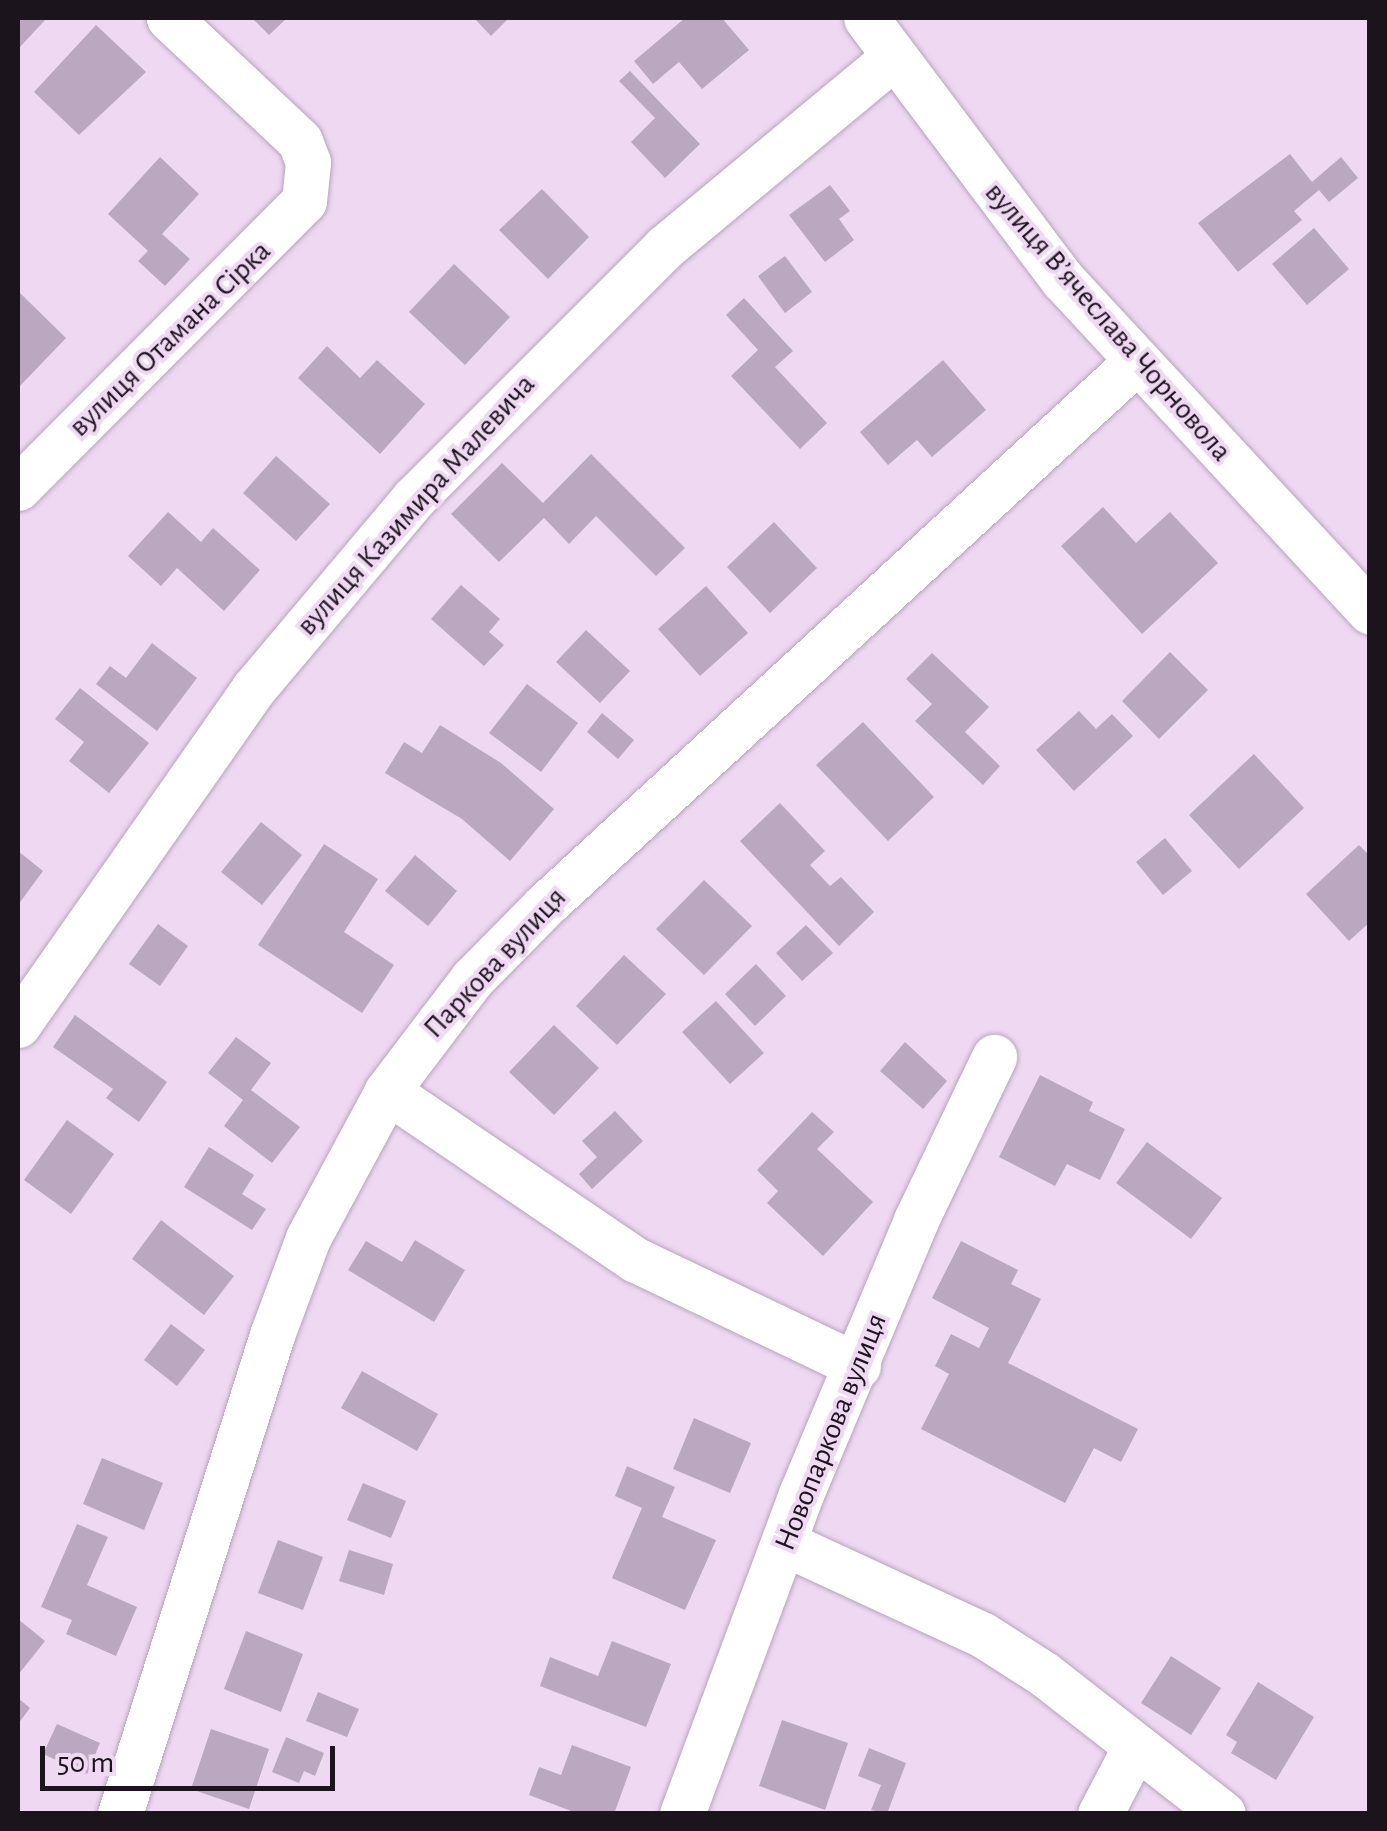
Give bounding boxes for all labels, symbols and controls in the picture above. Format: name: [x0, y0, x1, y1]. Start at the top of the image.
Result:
street label: вулиця Вʼячеслава Чорновола: [977, 175, 1239, 469]
street label: вулиця Отамана Сірка: [62, 233, 278, 445]
street label: вулиця Казимира Малевича: [289, 367, 543, 643]
street label: Паркова вулиця: [416, 880, 574, 1046]
street label: Новопаркова вулиця: [767, 1308, 895, 1556]
scale bar: [45, 1726, 340, 1788]
text: 50 m: [57, 1748, 114, 1778]

